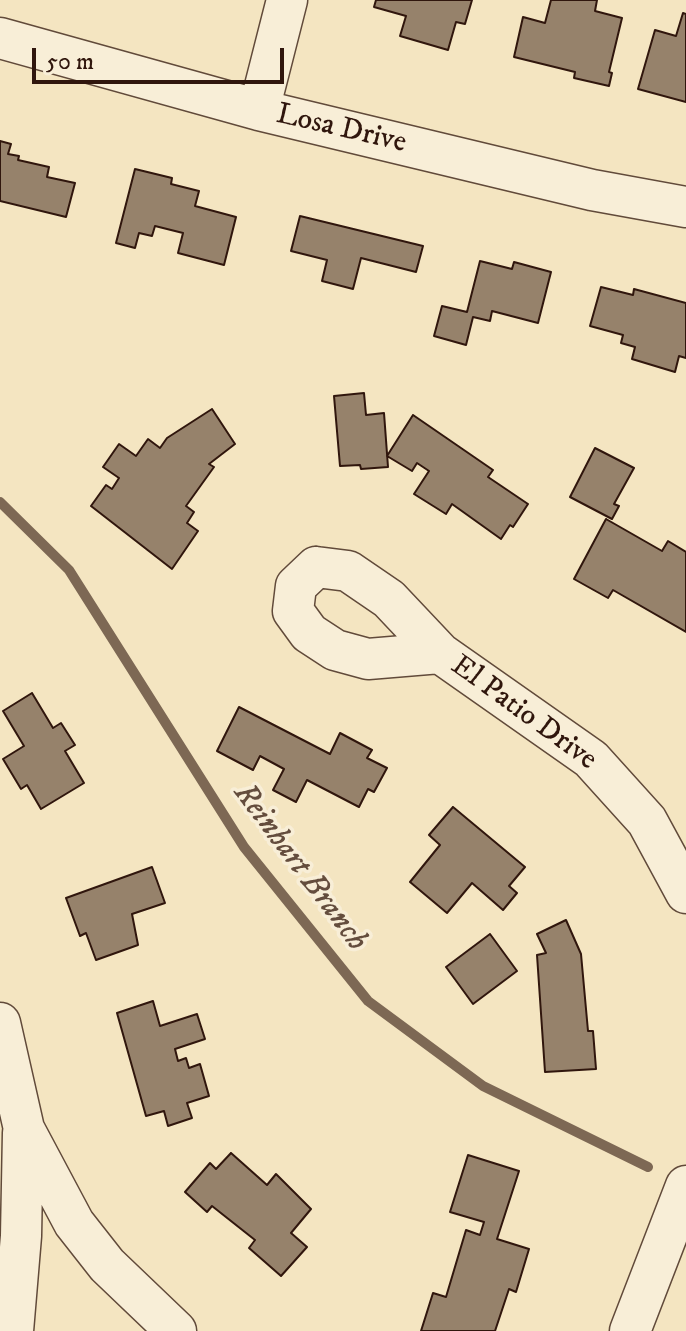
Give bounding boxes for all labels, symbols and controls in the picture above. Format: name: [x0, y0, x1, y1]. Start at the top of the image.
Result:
scale bar: [36, 32, 288, 82]
text: 50 m: [46, 47, 94, 77]
street label: Losa Drive: [273, 98, 409, 162]
street label: El Patio Drive: [443, 649, 603, 779]
water label: Reinhart Branch: [223, 776, 375, 960]

